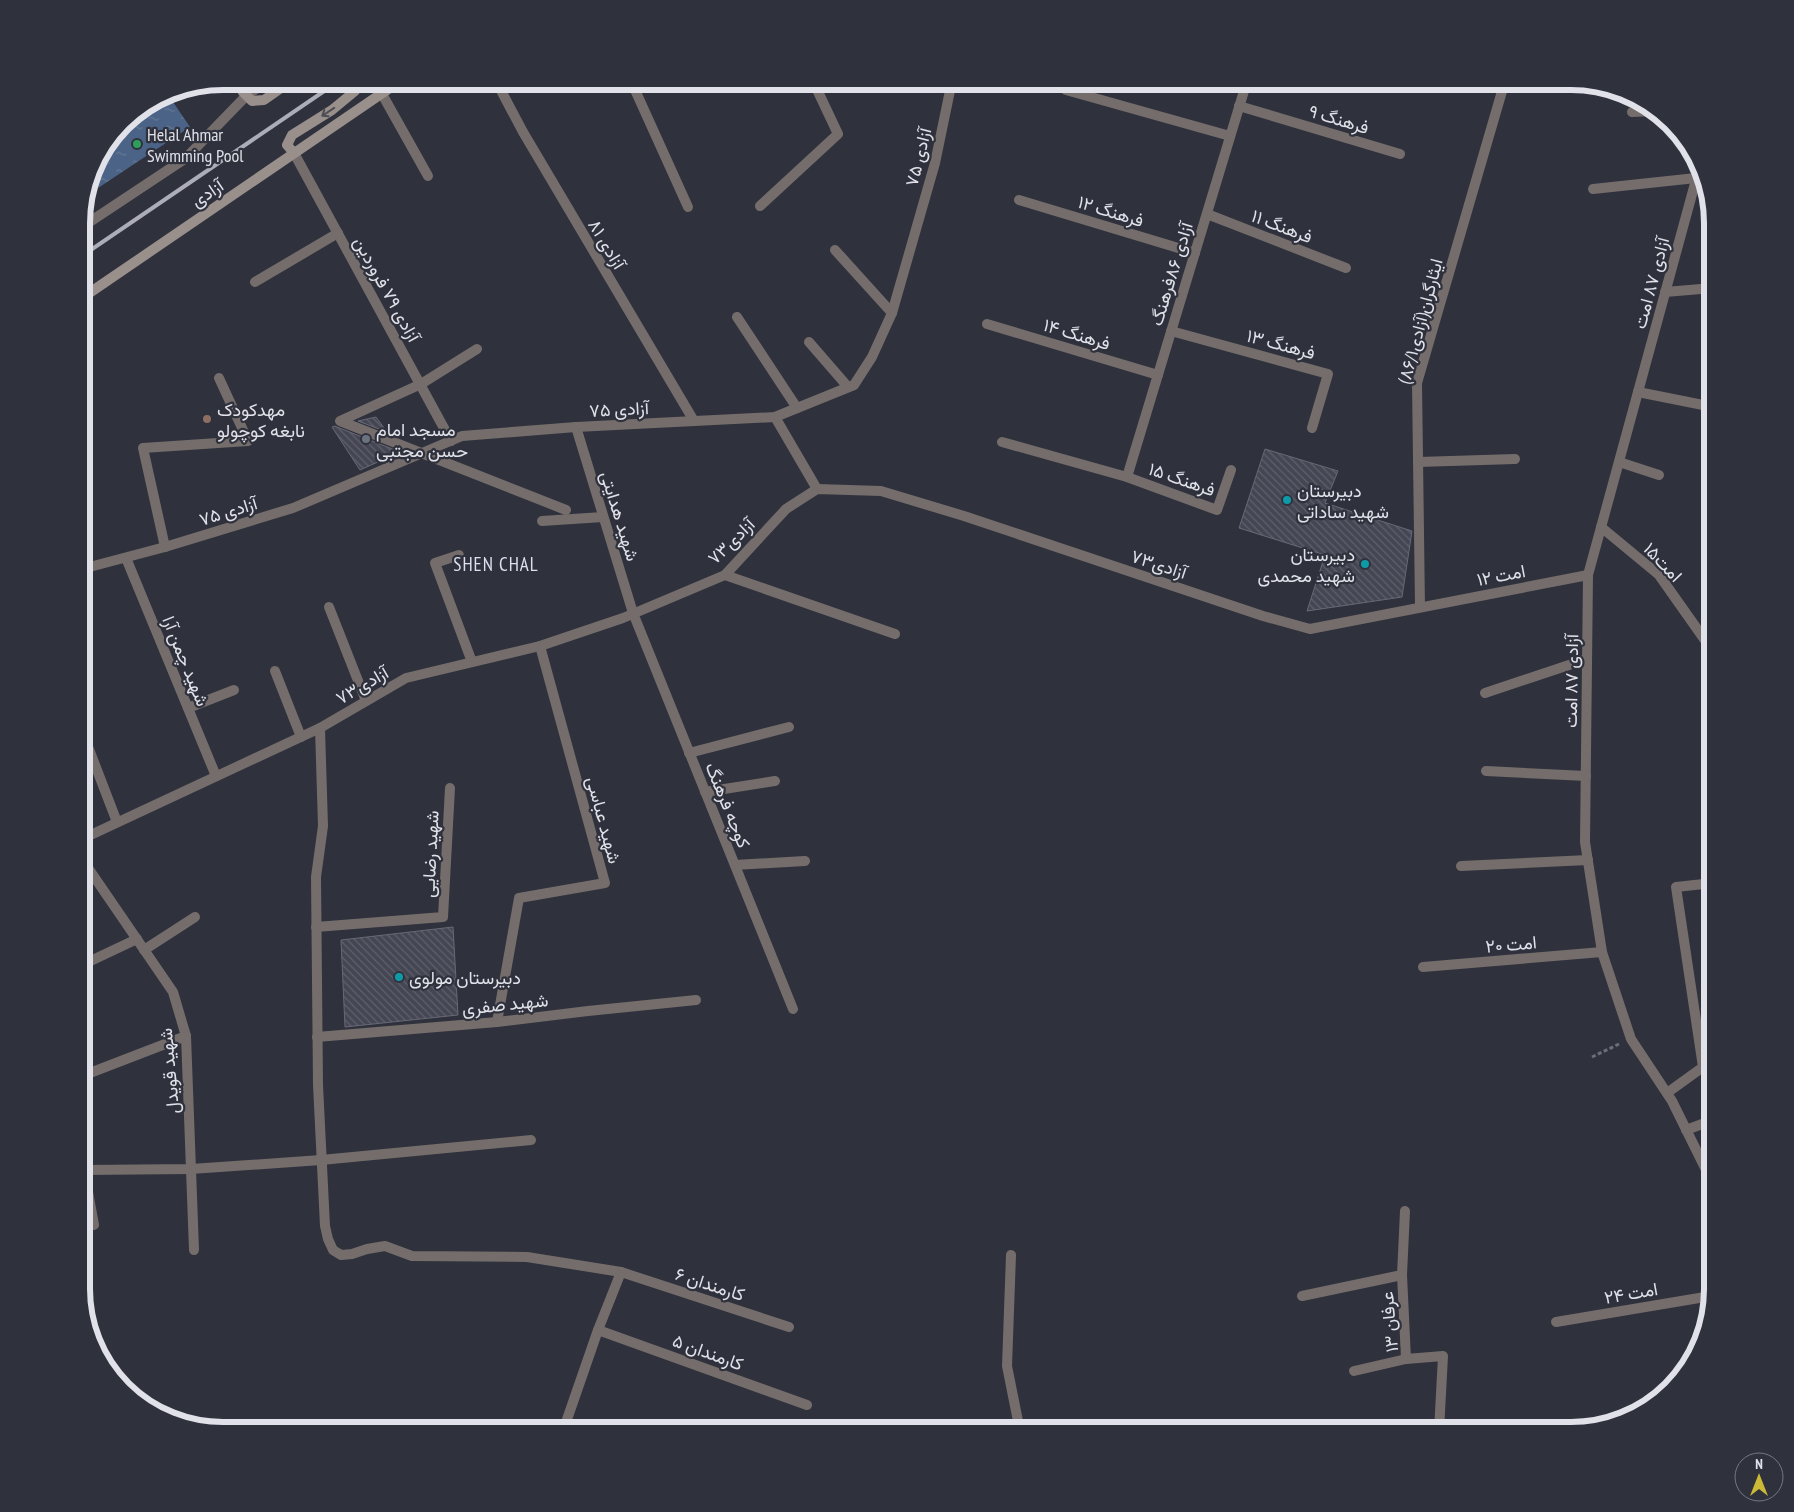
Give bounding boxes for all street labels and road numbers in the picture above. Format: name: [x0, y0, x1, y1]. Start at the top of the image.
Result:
street label: فرهنگ ۹: [1306, 99, 1372, 139]
street label: آزادی ۷۵: [900, 124, 937, 189]
street label: آزادی: [186, 173, 229, 212]
street label: فرهنگ ۱۲: [1075, 190, 1147, 232]
street label: فرهنگ ۱۱: [1248, 204, 1316, 248]
street label: آزادی ۸۱: [583, 215, 632, 275]
street label: آزادی ۸۶فرهنگ: [1144, 218, 1198, 329]
street label: آزادی ۷۹ فروردین: [349, 232, 426, 347]
street label: آزادی ۸۷ امت: [1628, 233, 1675, 331]
street label: ایثارگران(آزادی۸۶/۱): [1392, 256, 1448, 386]
street label: فرهنگ ۱۴: [1041, 313, 1113, 355]
street label: فرهنگ ۱۳: [1244, 324, 1318, 364]
street label: آزادی ۷۵: [589, 396, 651, 422]
street label: فرهنگ ۱۵: [1146, 457, 1218, 501]
street label: شهید هدایتی: [595, 468, 645, 564]
street label: آزادی ۷۵: [196, 491, 262, 531]
street label: آزادی۷۳: [702, 512, 761, 569]
street label: امت۱۵: [1639, 537, 1687, 587]
street label: آزادی۷۳: [1128, 544, 1191, 584]
street label: امت ۱۲: [1475, 559, 1527, 591]
street label: شهید چمن آرا: [157, 612, 215, 710]
street label: آزادی ۸۷ امت: [1559, 632, 1583, 728]
street label: آزادی۷۳: [332, 660, 394, 709]
street label: کوچه فرهنگ: [699, 759, 756, 852]
street label: شهید عباسی: [581, 774, 627, 866]
street label: شهید رضایی: [416, 810, 444, 898]
street label: امت ۲۰: [1484, 930, 1538, 958]
street label: شهید صفری: [461, 988, 549, 1020]
street label: شهید قویدل: [154, 1027, 184, 1115]
street label: کارمندان ۶: [672, 1262, 748, 1306]
street label: امت ۲۴: [1602, 1277, 1660, 1309]
street label: عرفان ۱۳: [1375, 1291, 1403, 1353]
street label: کارمندان ۵: [670, 1329, 746, 1375]

